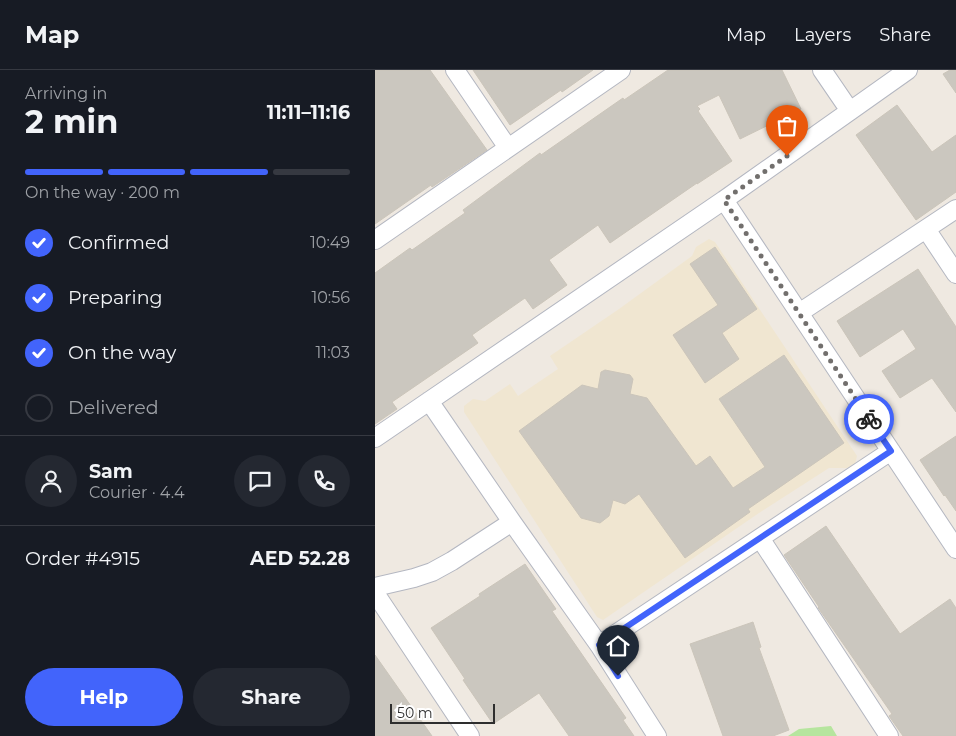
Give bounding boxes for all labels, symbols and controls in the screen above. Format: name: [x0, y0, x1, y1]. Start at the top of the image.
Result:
text: Map: [25, 20, 79, 49]
text: Map: [726, 24, 766, 46]
text: Layers: [794, 24, 851, 46]
text: Share: [879, 24, 931, 46]
text: Arriving in: [25, 84, 107, 103]
text: 11:11–11:16: [267, 101, 350, 124]
text: 2 min: [25, 102, 118, 141]
pin: [766, 105, 808, 156]
icon: bag: [773, 112, 801, 140]
text: On the way · 200 m: [25, 183, 180, 202]
icon: check: [25, 229, 53, 257]
text: Confirmed: [68, 231, 169, 254]
text: 10:49: [310, 233, 350, 252]
icon: check: [25, 284, 53, 312]
text: Preparing: [68, 286, 163, 309]
text: 10:56: [311, 288, 350, 307]
icon: check: [25, 339, 53, 367]
text: On the way: [68, 341, 176, 364]
text: 11:03: [316, 343, 350, 362]
courier: [844, 394, 894, 444]
text: Delivered: [68, 396, 159, 419]
icon: bike: [855, 405, 883, 433]
button: person: [25, 455, 77, 507]
button: chat: [234, 455, 286, 507]
button: phone: [298, 455, 350, 507]
text: Sam: [89, 460, 133, 483]
text: Courier · 4.4: [89, 483, 185, 502]
text: Order #4915: [25, 547, 140, 570]
text: AED 52.28: [250, 547, 350, 570]
pin: [597, 625, 639, 676]
icon: home: [604, 632, 632, 660]
button: Help: [25, 668, 183, 726]
button: Share: [193, 668, 350, 726]
scale bar: [390, 701, 495, 724]
text: 50 m: [397, 704, 433, 722]

